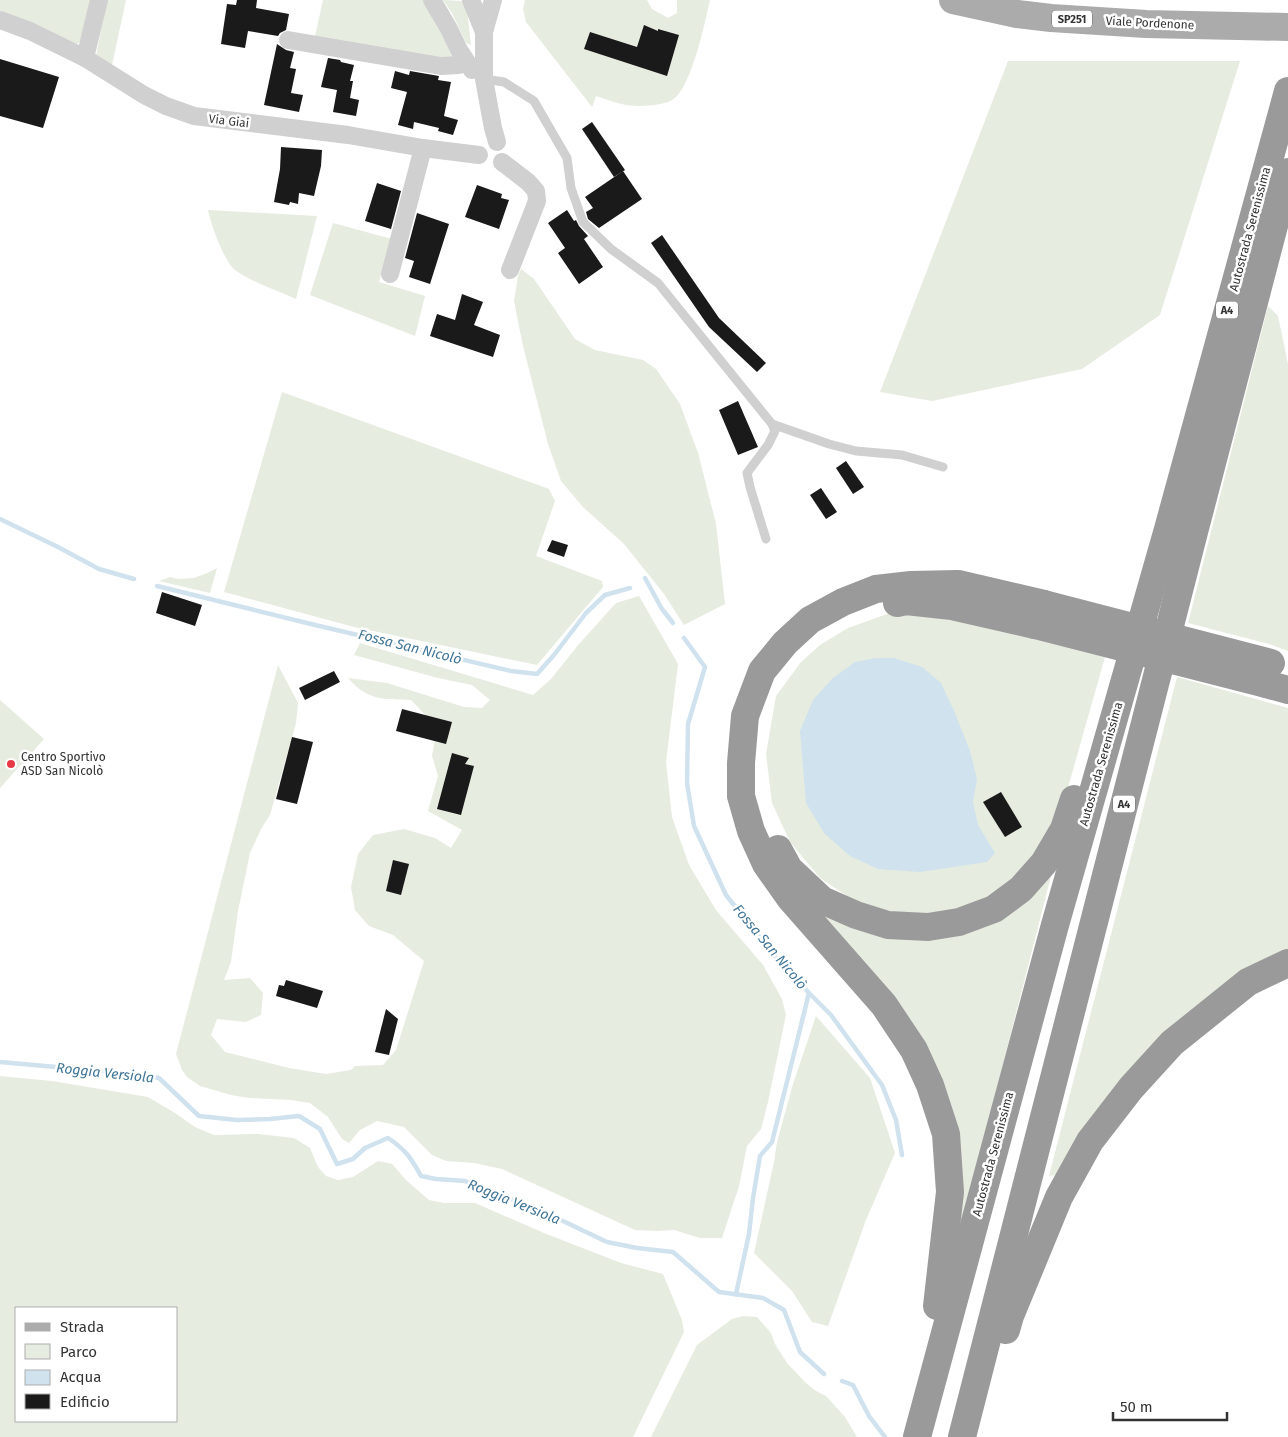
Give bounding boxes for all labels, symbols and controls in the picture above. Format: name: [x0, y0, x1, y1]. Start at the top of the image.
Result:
road number: SP251: [1052, 10, 1092, 28]
street label: Viale Pordenone: [1105, 14, 1195, 32]
street label: Via Giai: [208, 112, 250, 130]
street label: Autostrada Serenissima: [1227, 165, 1273, 293]
road number: A4: [1216, 302, 1238, 318]
water label: Fossa San Nicolò: [357, 626, 463, 668]
street label: Autostrada Serenissima: [1077, 700, 1125, 828]
place label: Centro Sportivo ASD San Nicolò: [21, 750, 106, 778]
marker: Centro Sportivo ASD San Nicolò: [5, 758, 17, 770]
road number: A4: [1113, 796, 1135, 812]
water label: Fossa San Nicolò: [729, 901, 811, 993]
water label: Roggia Versiola: [55, 1059, 155, 1087]
street label: Autostrada Serenissima: [970, 1090, 1016, 1218]
water label: Roggia Versiola: [465, 1176, 563, 1228]
legend: [15, 1307, 178, 1422]
text: Strada: [60, 1318, 104, 1336]
text: Parco: [60, 1343, 97, 1361]
text: Acqua: [60, 1368, 101, 1386]
scale bar: [1113, 1390, 1227, 1422]
text: Edificio: [60, 1393, 110, 1411]
text: 50 m: [1120, 1398, 1153, 1416]

